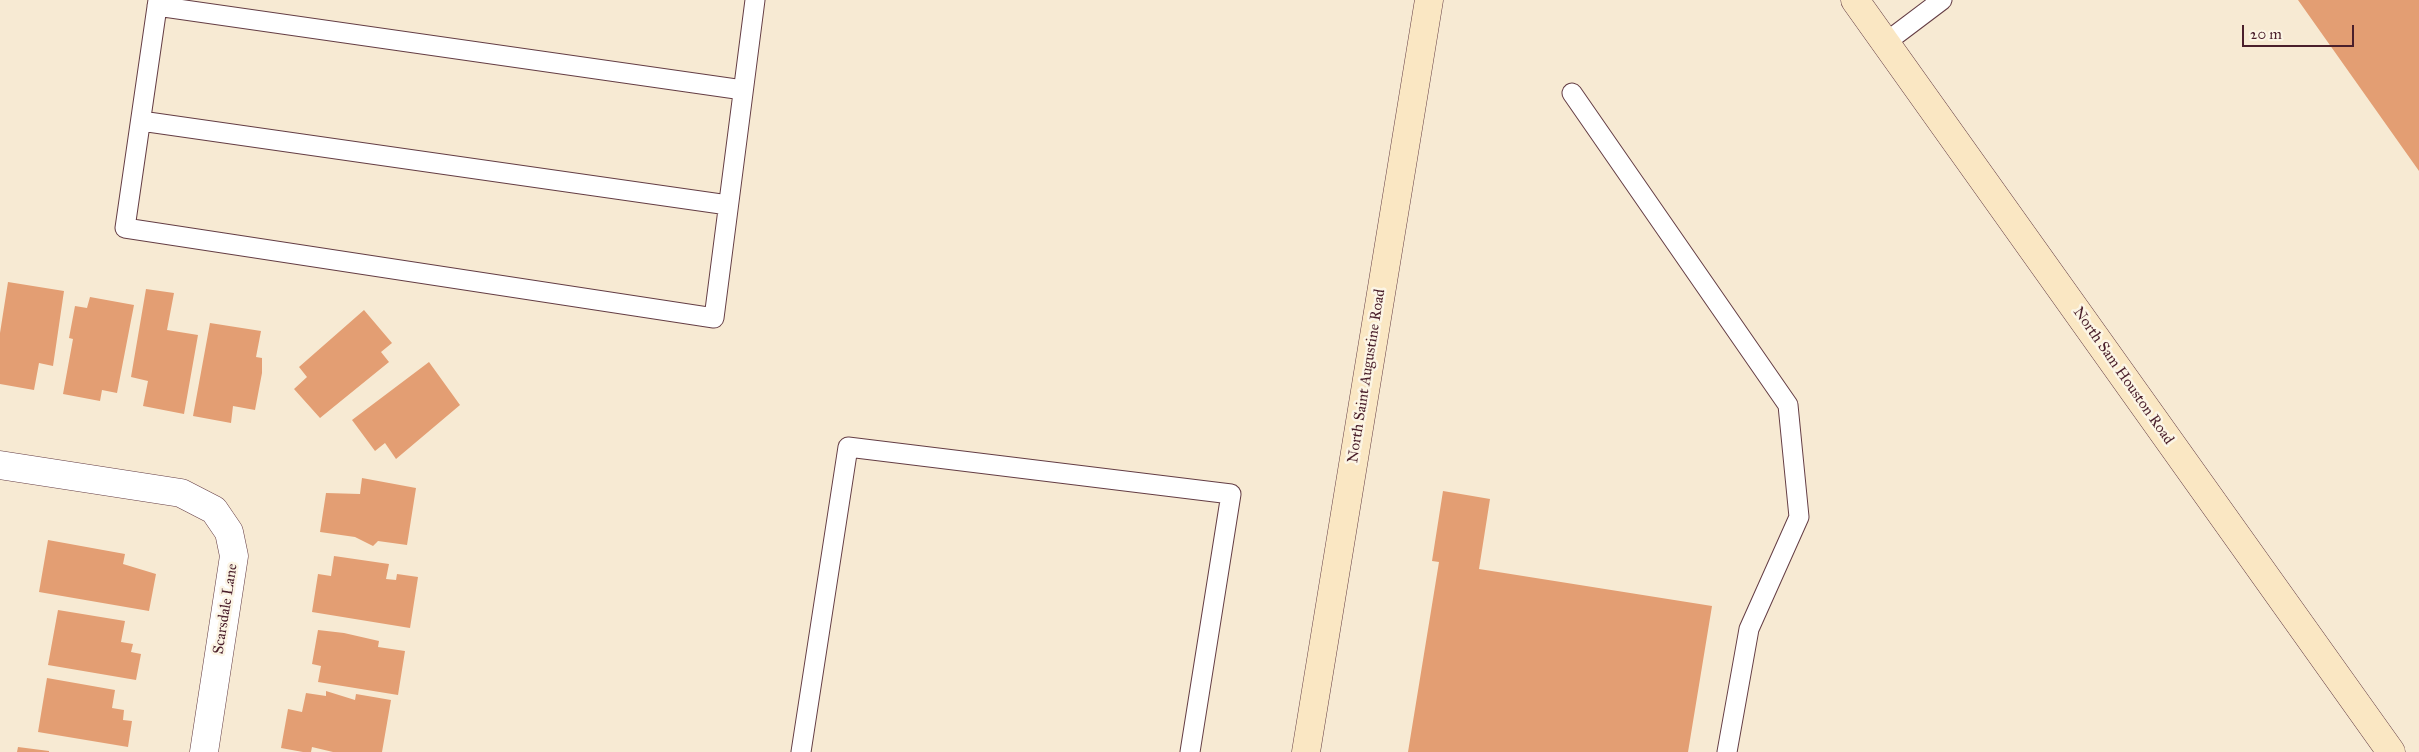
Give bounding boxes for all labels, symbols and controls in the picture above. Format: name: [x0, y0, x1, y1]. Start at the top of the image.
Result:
scale bar: [2244, 15, 2356, 47]
text: 20 m: [2250, 25, 2282, 43]
street label: North Saint Augustine Road: [1344, 288, 1390, 464]
street label: North Sam Houston Road: [2069, 304, 2177, 448]
street label: Scarsdale Lane: [210, 562, 242, 656]

